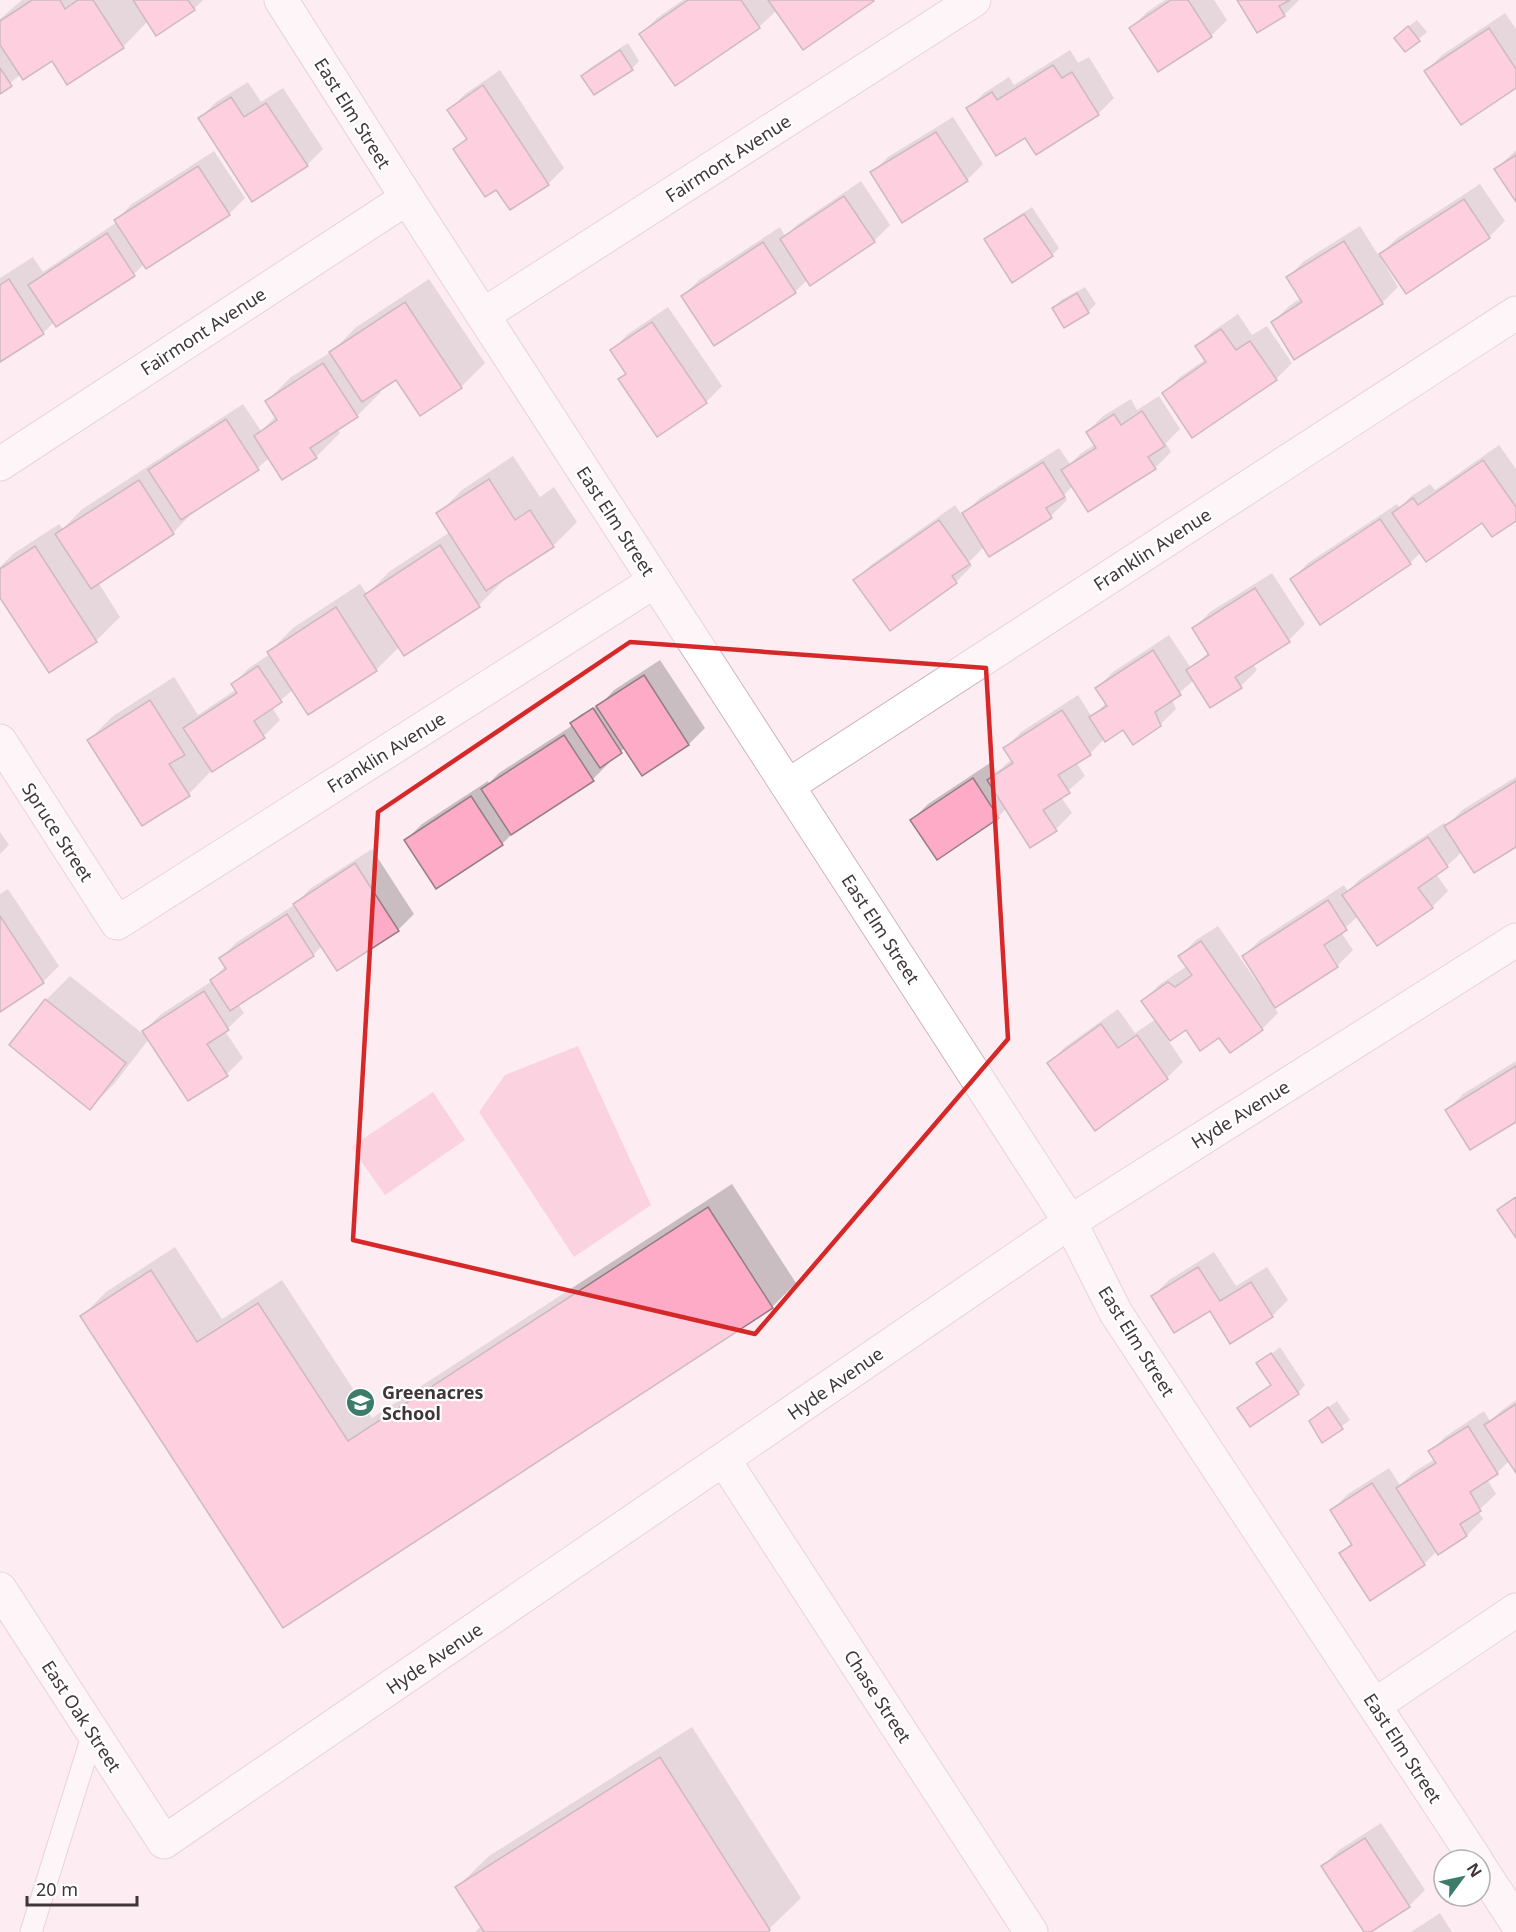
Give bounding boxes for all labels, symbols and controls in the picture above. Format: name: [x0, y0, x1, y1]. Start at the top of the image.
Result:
street label: East Elm Street: [309, 53, 397, 173]
street label: Fairmont Avenue: [661, 109, 795, 207]
street label: Fairmont Avenue: [136, 282, 270, 380]
street label: East Elm Street: [572, 461, 661, 581]
street label: Franklin Avenue: [1089, 502, 1215, 596]
street label: Franklin Avenue: [322, 706, 450, 798]
street label: Spruce Street: [17, 778, 99, 886]
street label: East Elm Street: [837, 869, 926, 989]
street label: Hyde Avenue: [1186, 1074, 1294, 1154]
street label: East Elm Street: [1093, 1281, 1181, 1401]
street label: Hyde Avenue: [782, 1341, 888, 1425]
place label: Greenacres School: [382, 1380, 483, 1425]
school or university icon: Greenacres School: [345, 1386, 377, 1418]
street label: Hyde Avenue: [381, 1617, 487, 1699]
street label: Chase Street: [839, 1645, 917, 1748]
street label: East Oak Street: [37, 1656, 127, 1777]
street label: East Elm Street: [1359, 1688, 1448, 1808]
north arrow: [1432, 1848, 1492, 1908]
text: N: [1462, 1858, 1487, 1881]
scale bar: [27, 1869, 136, 1907]
text: 20 m: [36, 1877, 78, 1901]

